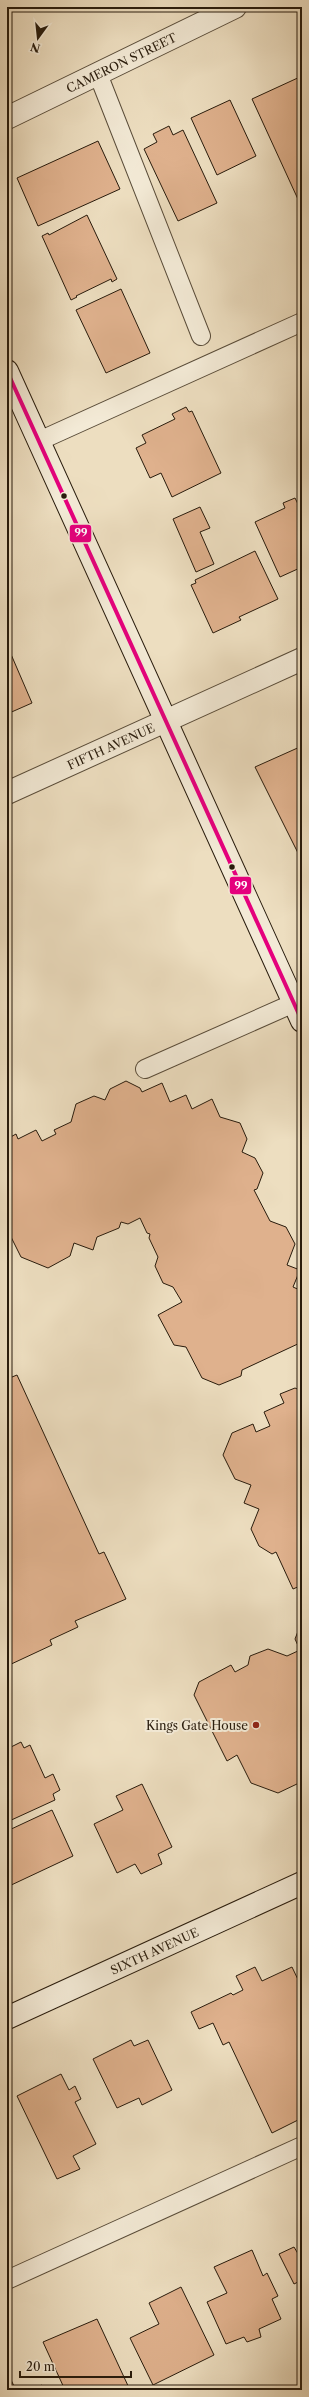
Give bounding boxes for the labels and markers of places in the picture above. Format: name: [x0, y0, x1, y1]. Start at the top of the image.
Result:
unlabelled marker: [59, 491, 69, 501]
unlabelled marker: [227, 862, 237, 872]
place label: Kings Gate House: [146, 1718, 248, 1733]
marker: Kings Gate House: [251, 1720, 261, 1730]

